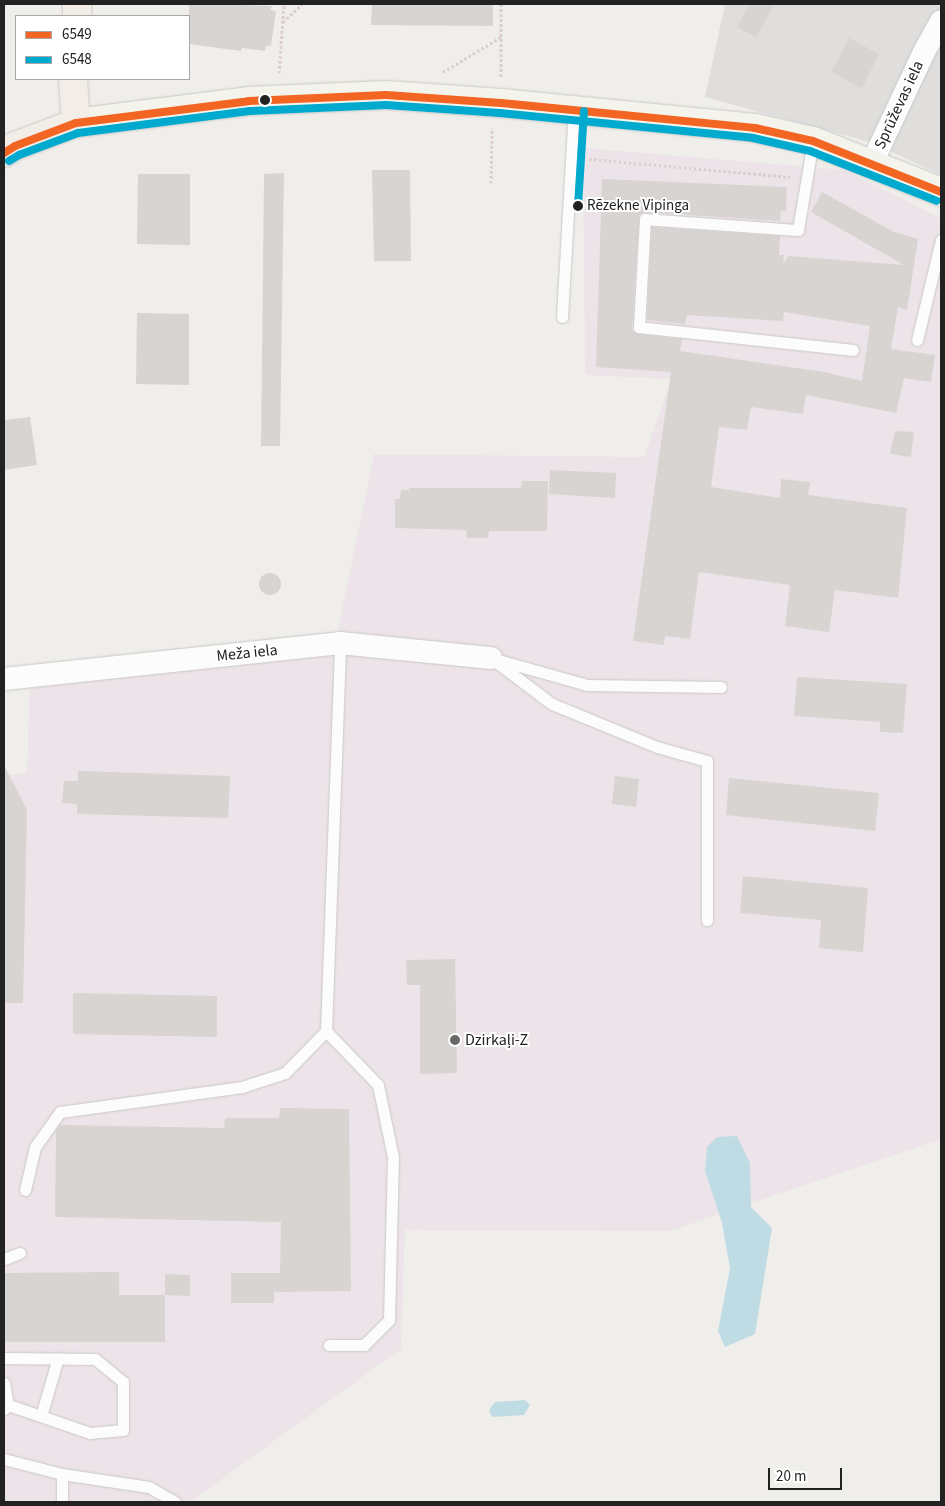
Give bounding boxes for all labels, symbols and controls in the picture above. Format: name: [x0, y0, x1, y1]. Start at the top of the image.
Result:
legend: [15, 15, 190, 80]
text: 6549: [62, 24, 92, 45]
text: 6548: [62, 49, 92, 70]
street label: Sprūževas iela: [870, 58, 928, 152]
unlabelled marker: [260, 95, 270, 105]
place label: Rēzekne Vipinga: [587, 197, 689, 215]
marker: Rēzekne Vipinga: [573, 201, 583, 211]
street label: Meža iela: [216, 640, 278, 666]
place label: Dzirkaļi-Z: [465, 1030, 528, 1050]
marker: Dzirkaļi-Z: [449, 1034, 461, 1046]
scale bar: [770, 1458, 844, 1490]
text: 20 m: [776, 1466, 806, 1487]

